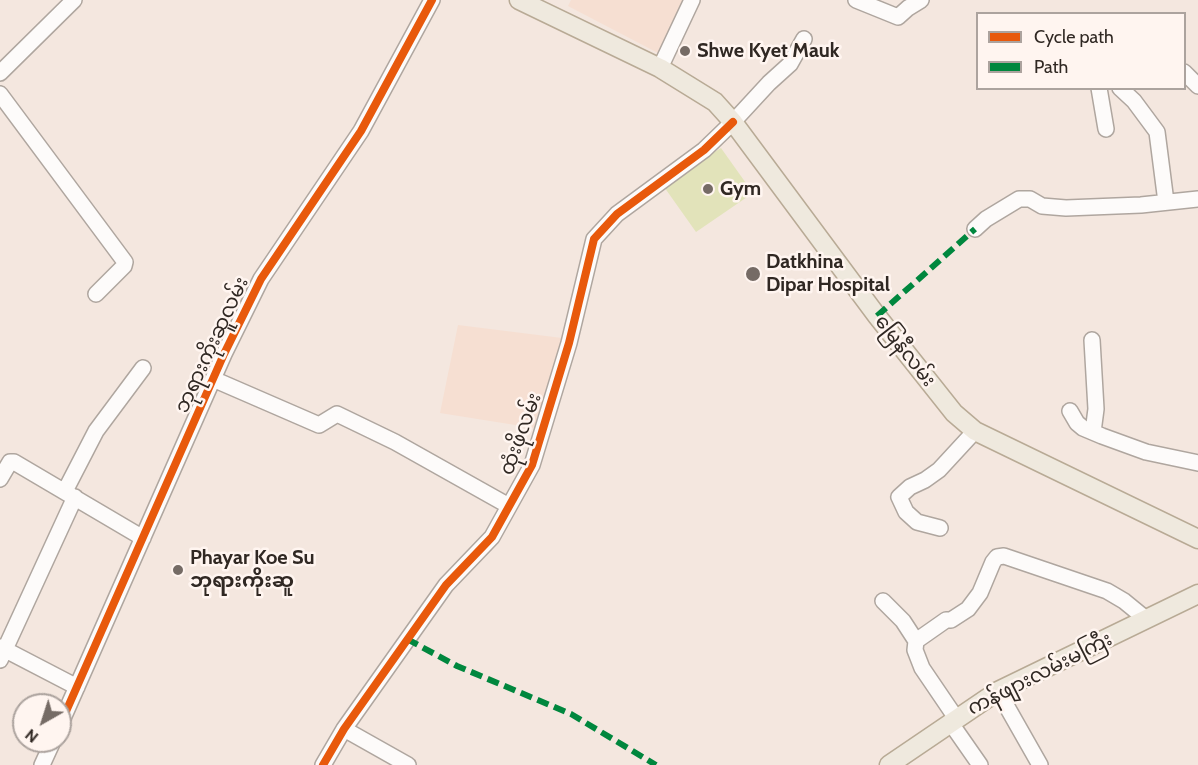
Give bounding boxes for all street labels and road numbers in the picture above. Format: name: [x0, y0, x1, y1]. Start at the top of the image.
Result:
street label: ဘုရားကိုးဆူလမ်း: [170, 273, 254, 417]
street label: မြေနီလမ်း: [869, 310, 941, 392]
street label: ထုံးဖိုလမ်း: [495, 390, 547, 478]
street label: ကန်ဖျားလမ်းမကြီး: [964, 627, 1116, 721]

